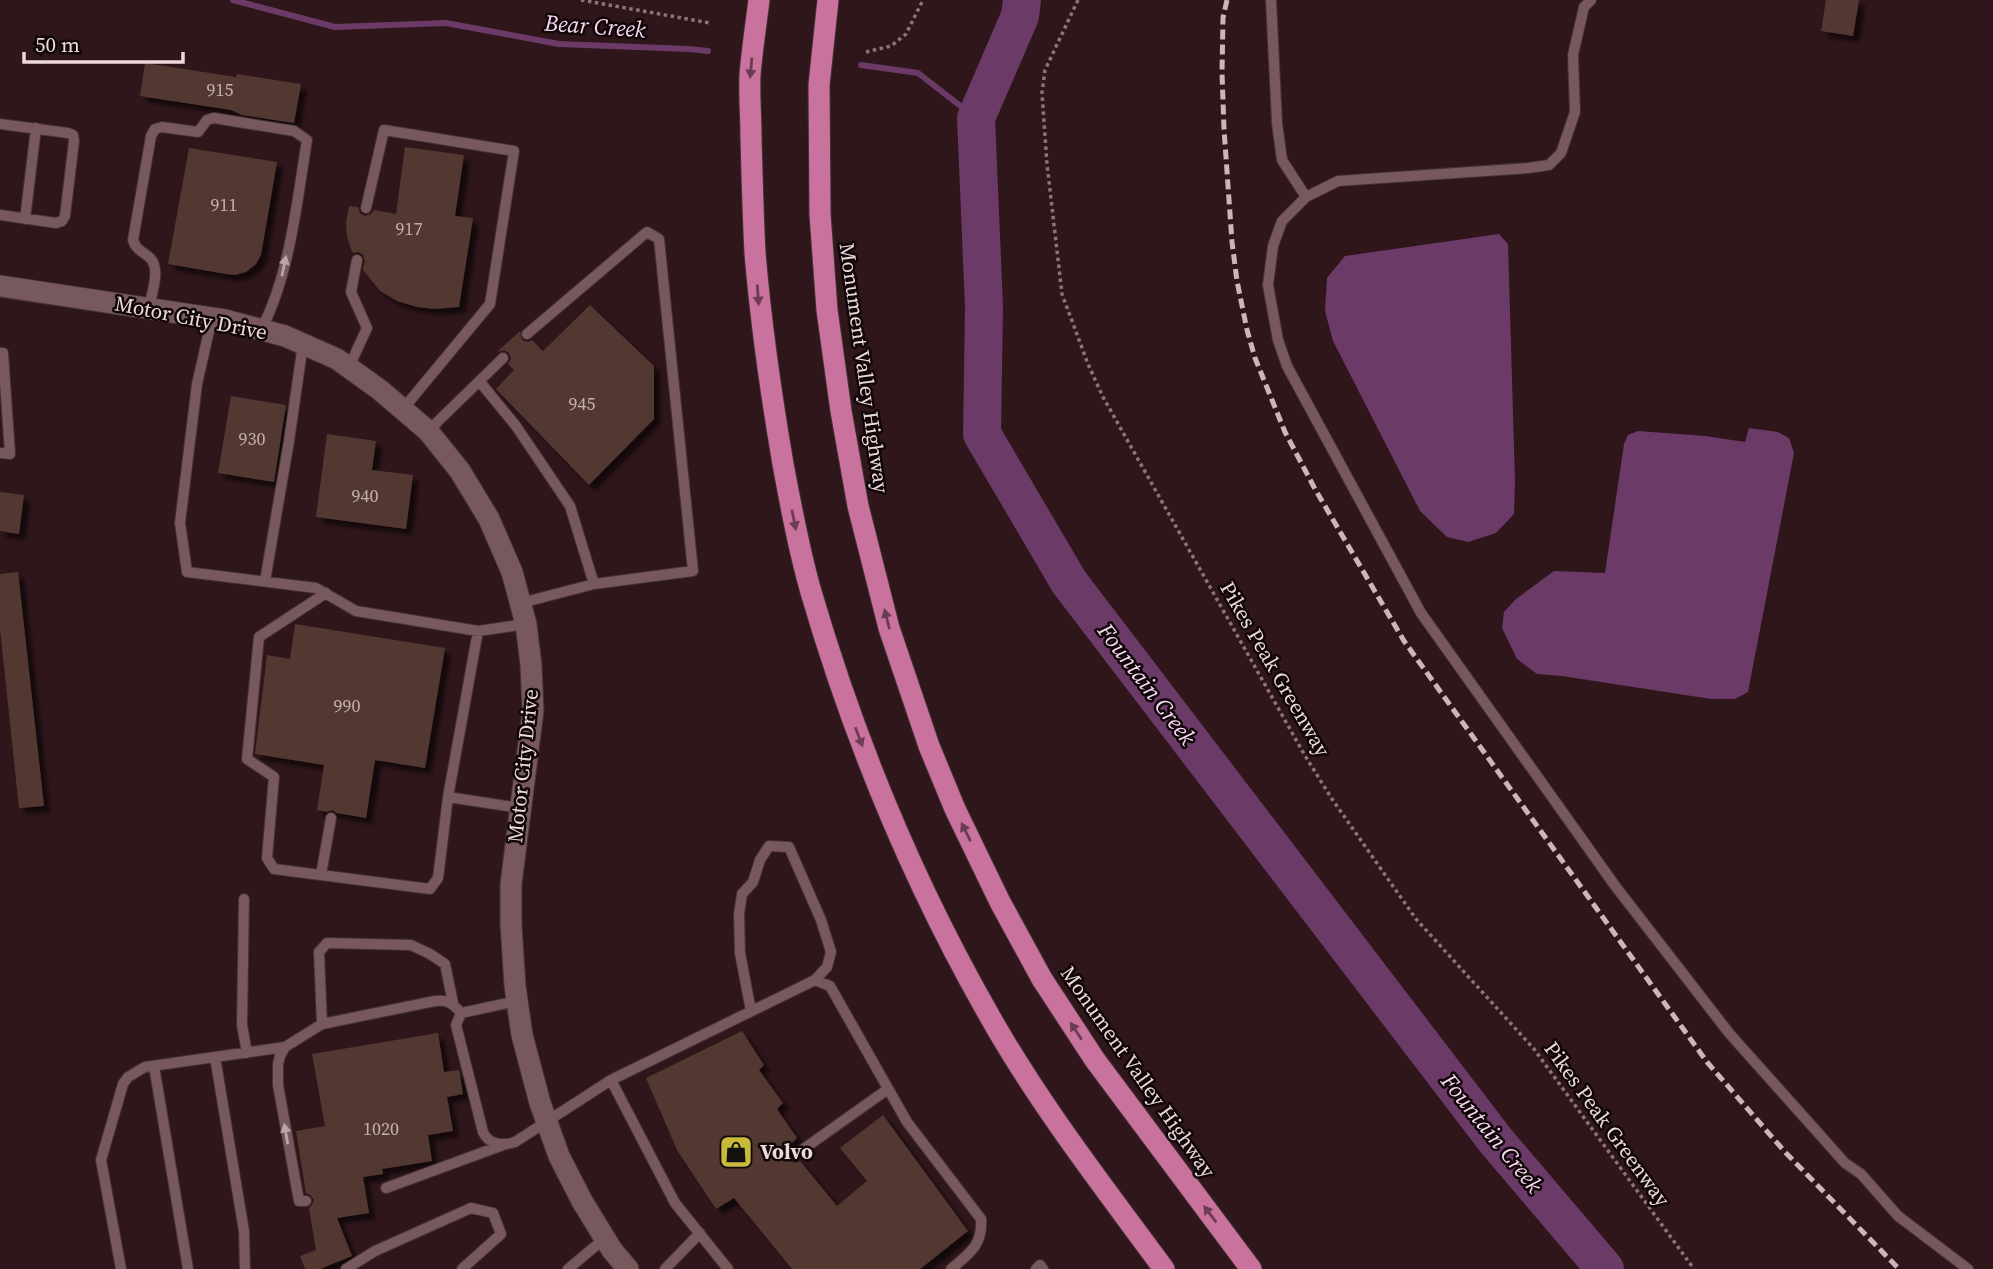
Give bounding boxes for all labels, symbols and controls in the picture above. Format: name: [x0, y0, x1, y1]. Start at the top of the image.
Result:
water label: Bear Creek: [542, 6, 647, 46]
scale bar: [24, 21, 184, 65]
text: 50 m: [35, 30, 80, 59]
one-way arrow: [746, 57, 757, 79]
house number: 915: [207, 77, 234, 102]
house number: 911: [211, 192, 238, 217]
house number: 917: [396, 216, 423, 241]
street label: Monument Valley Highway: [833, 241, 896, 495]
one-way arrow: [278, 255, 289, 277]
one-way arrow: [753, 284, 764, 306]
street label: Motor City Drive: [112, 289, 270, 346]
house number: 945: [569, 391, 596, 416]
house number: 930: [239, 426, 266, 451]
house number: 940: [352, 483, 379, 508]
one-way arrow: [788, 509, 799, 531]
street label: Pikes Peak Greenway: [1213, 576, 1338, 762]
one-way arrow: [881, 608, 892, 630]
water label: Fountain Creek: [1090, 615, 1204, 752]
street label: Motor City Drive: [500, 688, 545, 844]
house number: 990: [334, 693, 361, 718]
one-way arrow: [854, 727, 865, 748]
one-way arrow: [960, 822, 972, 842]
street label: Monument Valley Highway: [1054, 960, 1223, 1184]
one-way arrow: [1069, 1021, 1082, 1040]
street label: Pikes Peak Greenway: [1538, 1035, 1677, 1212]
water label: Fountain Creek: [1433, 1066, 1550, 1200]
house number: 1020: [363, 1116, 399, 1141]
one-way arrow: [280, 1123, 291, 1145]
shop icon: Volvo: [717, 1133, 755, 1171]
place label: Volvo: [760, 1137, 813, 1166]
one-way arrow: [1203, 1205, 1217, 1223]

